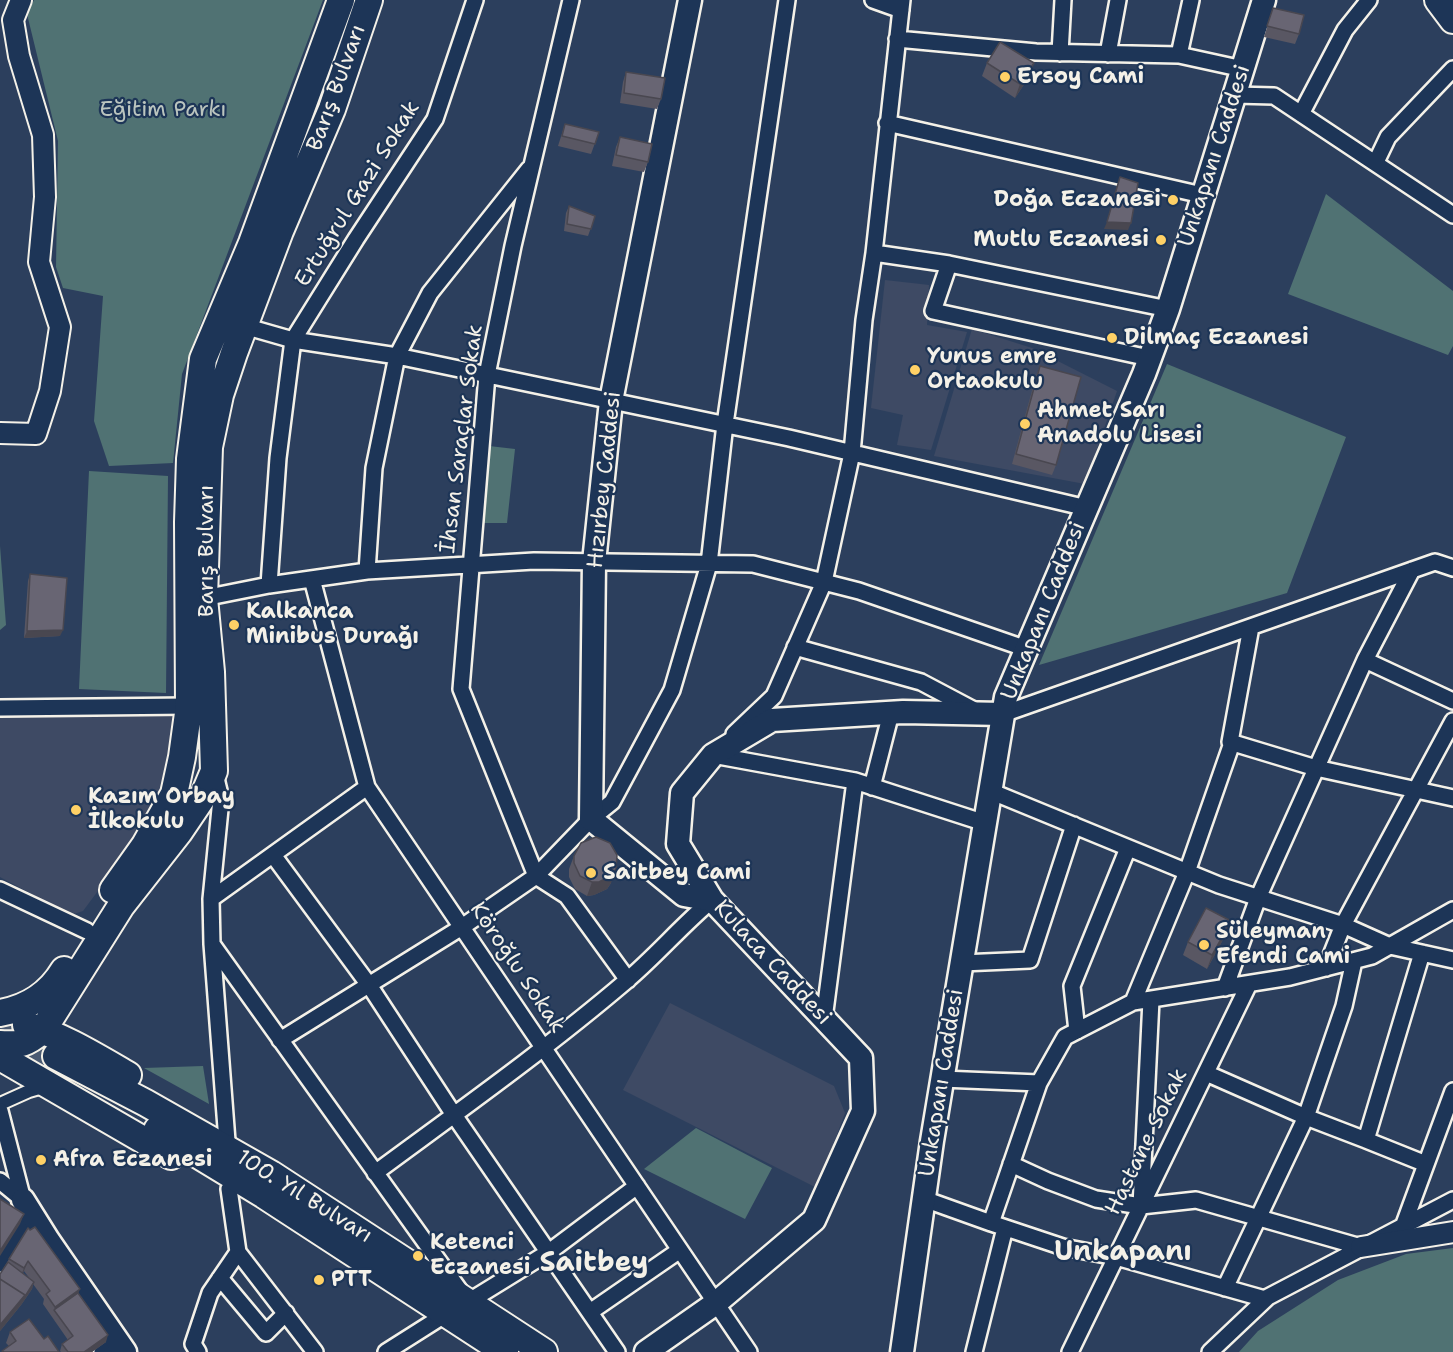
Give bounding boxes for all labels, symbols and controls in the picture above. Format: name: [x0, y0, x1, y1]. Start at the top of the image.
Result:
street label: Barış Bulvarı: [302, 21, 372, 155]
street label: Unkapanı Caddesi: [1173, 62, 1257, 250]
place label: Ersoy Cami: [1017, 64, 1144, 90]
marker: Ersoy Cami: [998, 70, 1012, 84]
street label: Ertuğrul Gazi Sokak: [290, 96, 426, 292]
park label: Eğitim Parkı: [100, 97, 226, 123]
place label: Doğa Eczanesi: [994, 187, 1161, 213]
marker: Doğa Eczanesi: [1166, 193, 1180, 207]
place label: Mutlu Eczanesi: [973, 227, 1149, 253]
marker: Mutlu Eczanesi: [1154, 233, 1168, 247]
street label: İhsan Saraçlar Sokak: [435, 323, 489, 555]
place label: Dilmaç Eczanesi: [1124, 325, 1309, 351]
marker: Dilmaç Eczanesi: [1105, 331, 1119, 345]
place label: Yunus emre Ortaokulu: [927, 344, 1057, 396]
marker: Yunus emre Ortaokulu: [908, 363, 922, 377]
street label: Hızırbey Caddesi: [583, 390, 627, 570]
place label: Ahmet Sarı Anadolu Lisesi: [1037, 398, 1202, 450]
marker: Ahmet Sarı Anadolu Lisesi: [1018, 417, 1032, 431]
street label: Barış Bulvarı: [194, 485, 220, 617]
street label: Unkapanı Caddesi: [996, 518, 1092, 704]
place label: Kalkanca Minibus Durağı: [246, 599, 419, 650]
marker: Kalkanca Minibus Durağı: [227, 618, 241, 632]
place label: Kazım Orbay İlkokulu: [88, 784, 235, 836]
marker: Kazım Orbay İlkokulu: [69, 803, 83, 817]
place label: Saitbey Cami: [603, 860, 751, 886]
marker: Saitbey Cami: [584, 866, 598, 880]
street label: Kulaca Caddesi: [707, 895, 837, 1031]
street label: Köroğlu Sokak: [463, 897, 571, 1039]
place label: Süleyman Efendi Cami: [1216, 919, 1350, 970]
marker: Süleyman Efendi Cami: [1197, 938, 1211, 952]
street label: Unkapanı Caddesi: [914, 987, 970, 1179]
street label: Hastane Sokak: [1100, 1065, 1194, 1219]
street label: 100. Yıl Bulvarı: [231, 1145, 377, 1249]
place label: Afra Eczanesi: [53, 1147, 212, 1173]
marker: Afra Eczanesi: [34, 1153, 48, 1167]
place label: Ketenci Eczanesi: [430, 1230, 531, 1282]
district label: Unkapanı: [1054, 1236, 1192, 1270]
district label: Saitbey: [540, 1247, 648, 1281]
marker: Ketenci Eczanesi: [411, 1249, 425, 1263]
place label: PTT: [331, 1267, 372, 1293]
marker: PTT: [312, 1273, 326, 1287]

